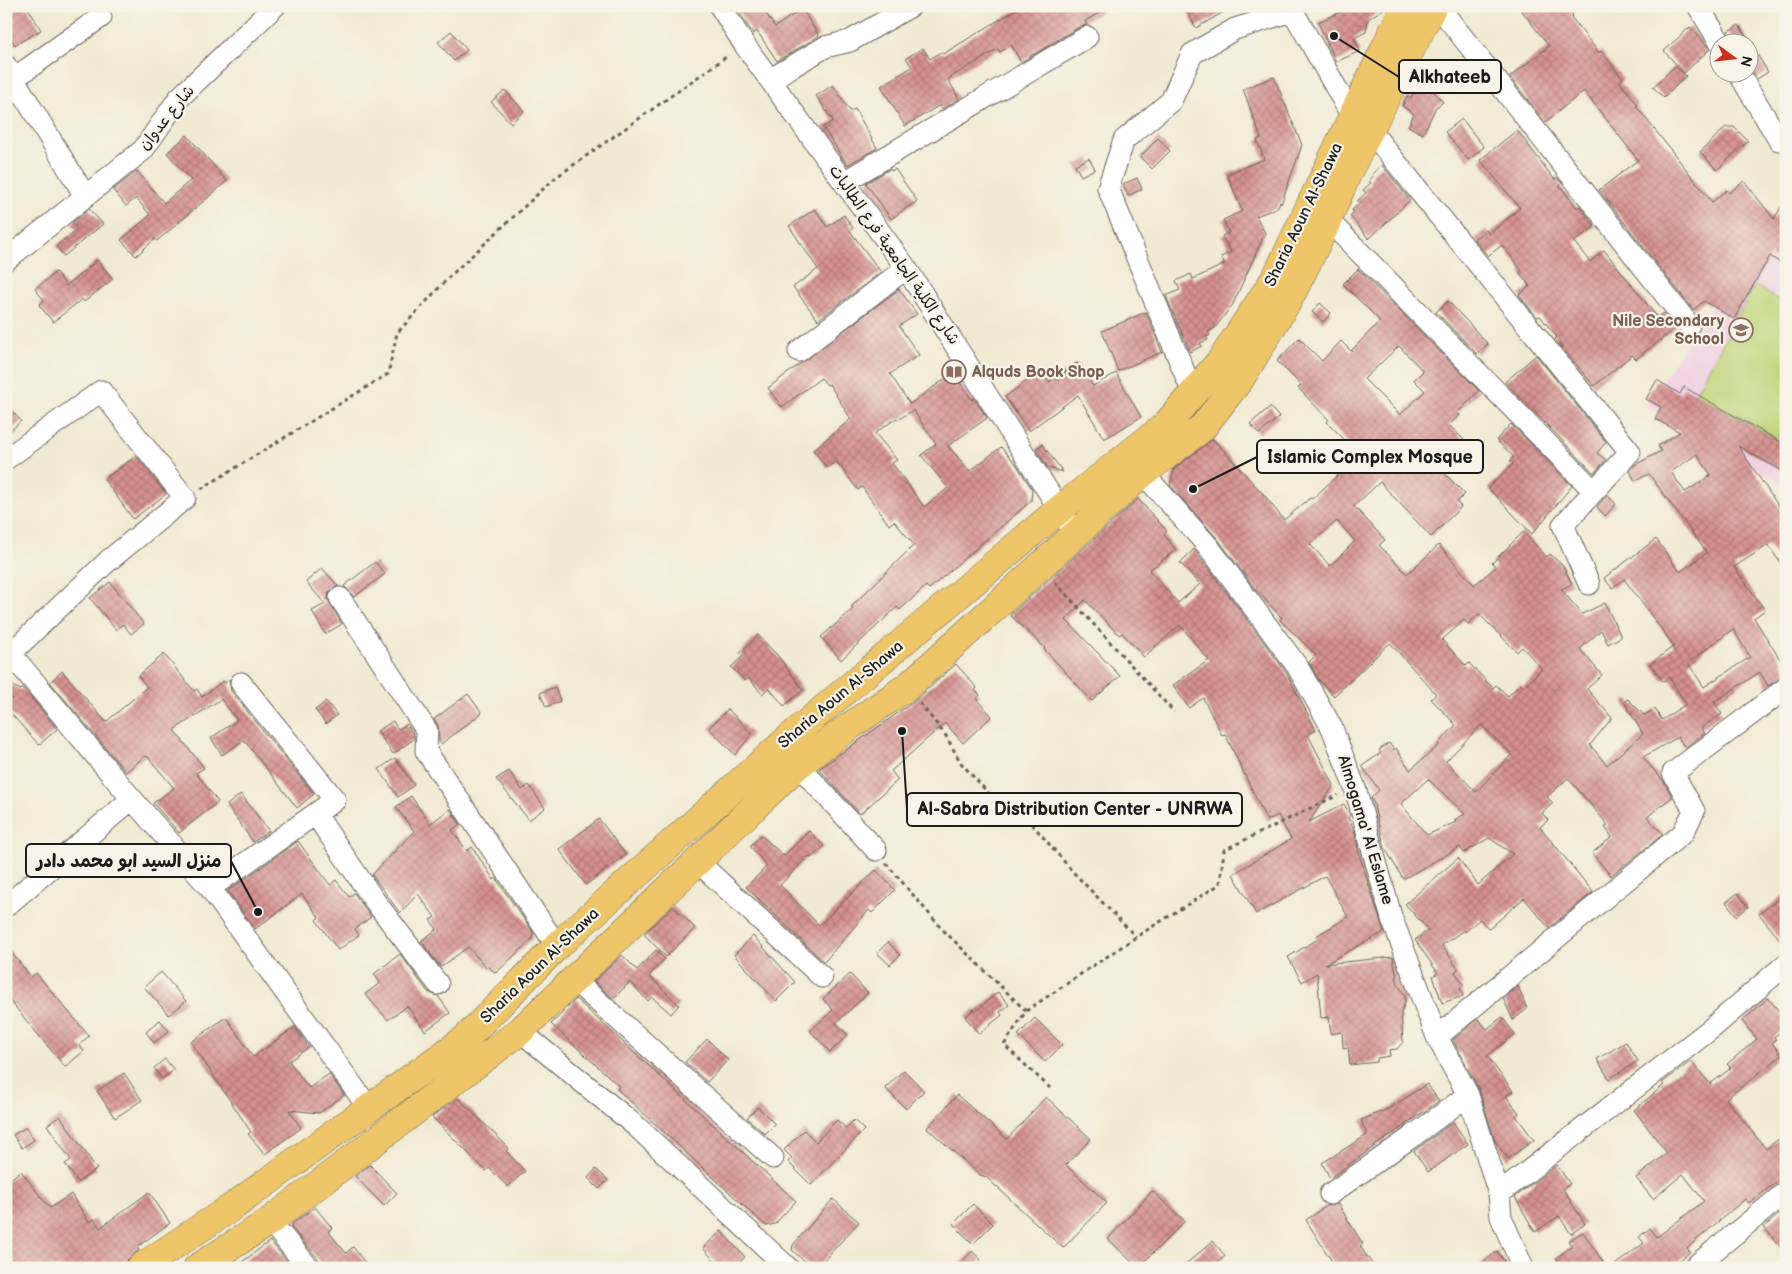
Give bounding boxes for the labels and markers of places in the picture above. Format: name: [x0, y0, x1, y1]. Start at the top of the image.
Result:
callout: Alkhateeb: [1399, 60, 1501, 93]
place label: Nile Secondary School: [1612, 312, 1725, 349]
school or university icon: Nile Secondary School: [1728, 317, 1754, 343]
library icon: Alquds Book Shop: [941, 359, 967, 385]
place label: Alquds Book Shop: [971, 363, 1104, 382]
callout: Islamic Complex Mosque: [1257, 440, 1483, 473]
callout: Al-Sabra Distribution Center - UNRWA: [907, 793, 1242, 826]
callout: منزل السيد ابو محمد دادر: [26, 844, 231, 877]

